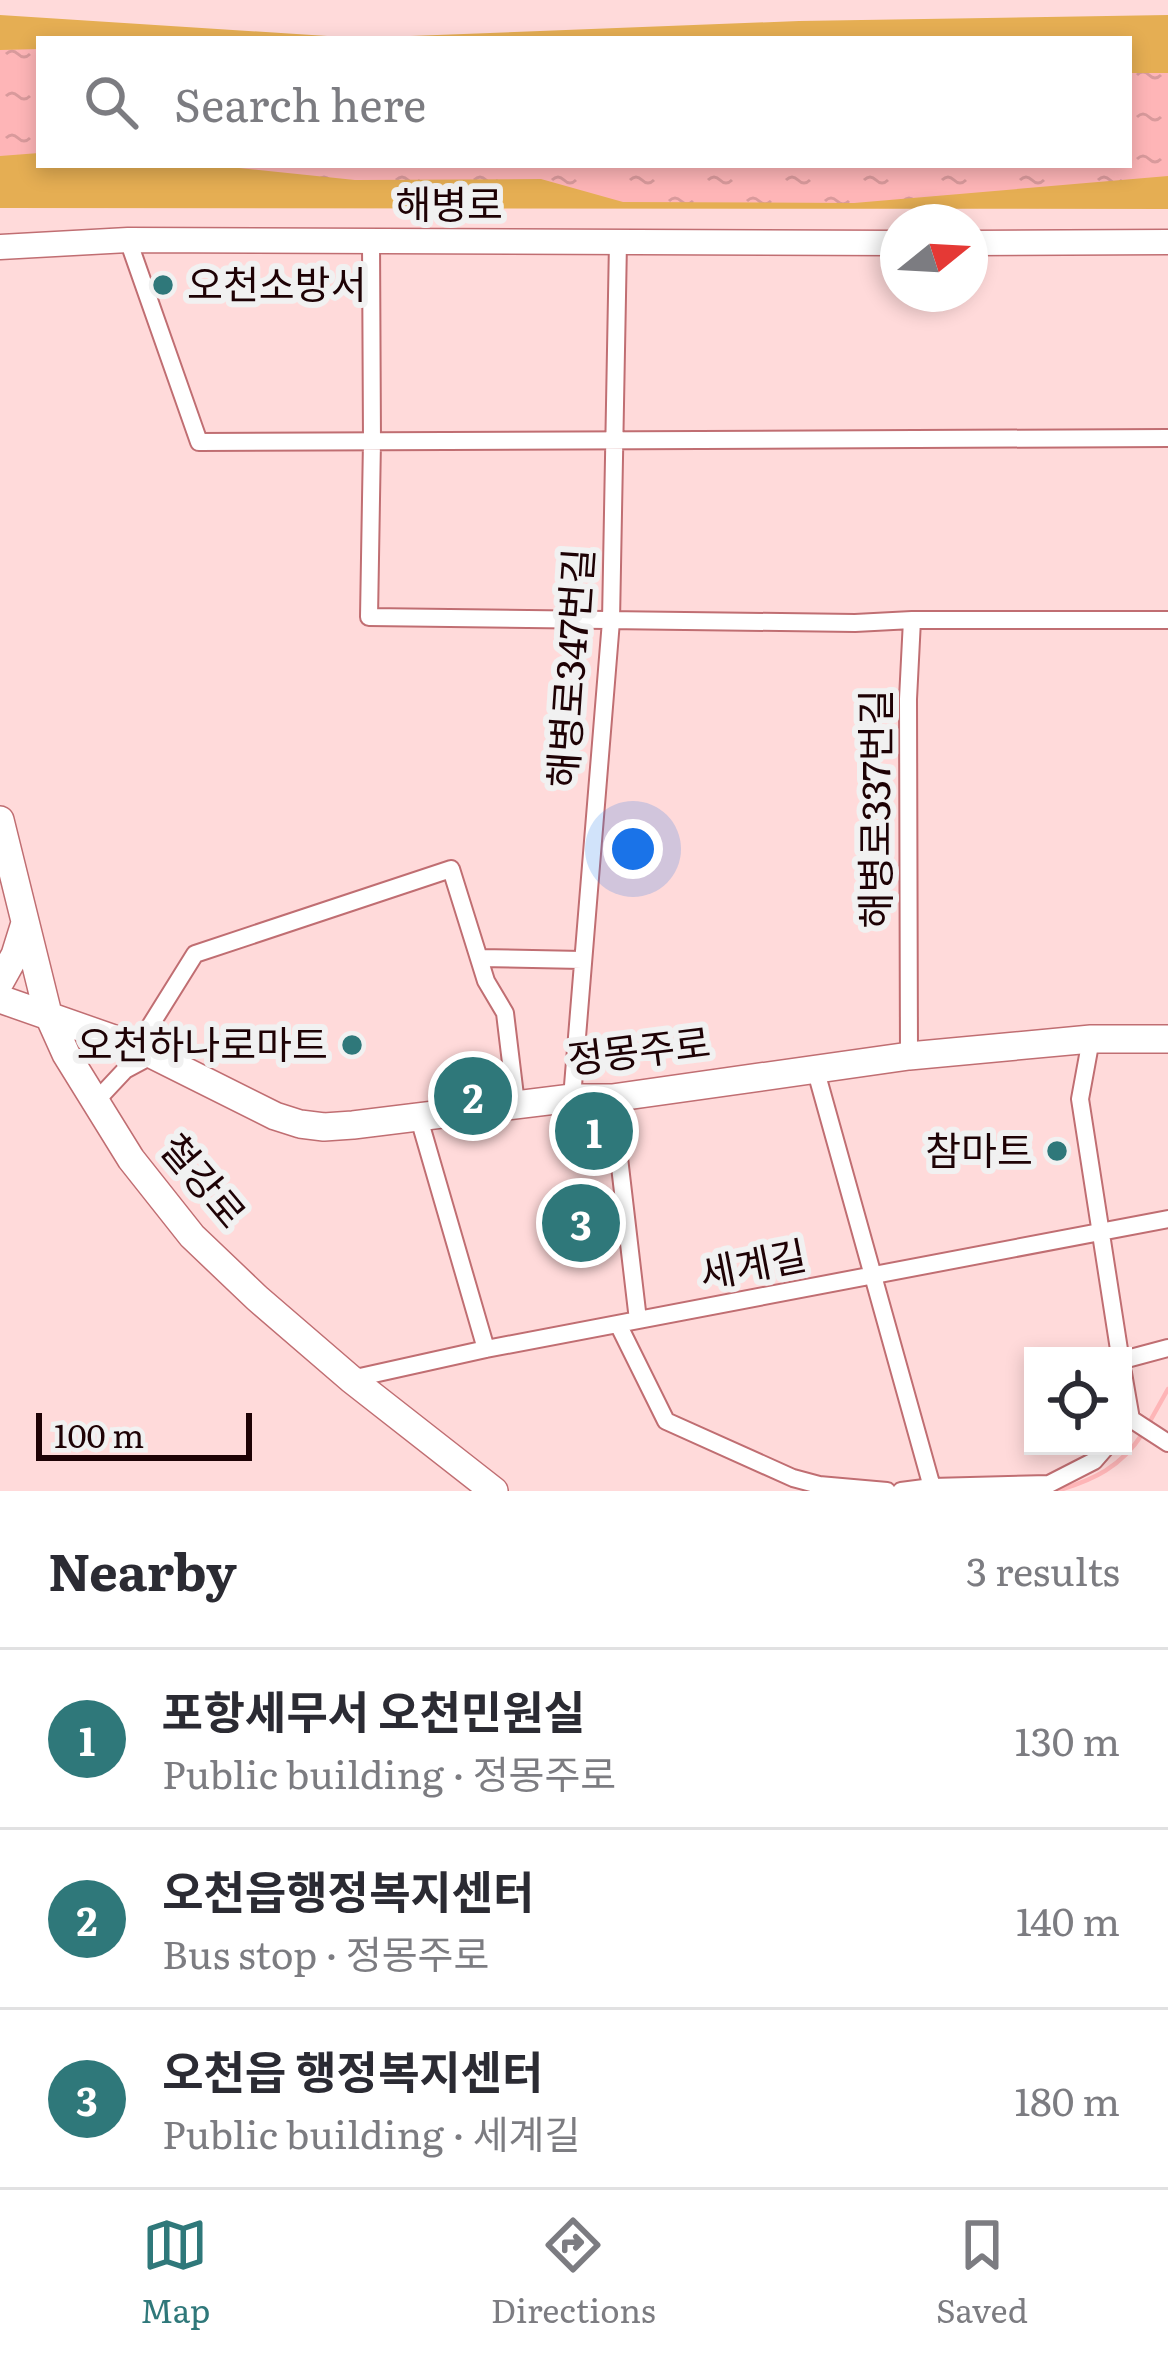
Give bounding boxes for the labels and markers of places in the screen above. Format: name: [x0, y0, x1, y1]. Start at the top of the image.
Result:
place label: 오천소방서: [187, 253, 366, 311]
marker: 오천소방서: [150, 272, 176, 298]
place label: 오천하나로마트: [77, 1013, 328, 1071]
marker: 오천하나로마트: [339, 1032, 365, 1058]
pin: 2: [434, 1051, 512, 1141]
pin: 1: [555, 1086, 633, 1176]
place label: 참마트: [925, 1119, 1033, 1177]
marker: 참마트: [1044, 1138, 1070, 1164]
pin: 3: [542, 1178, 620, 1268]

